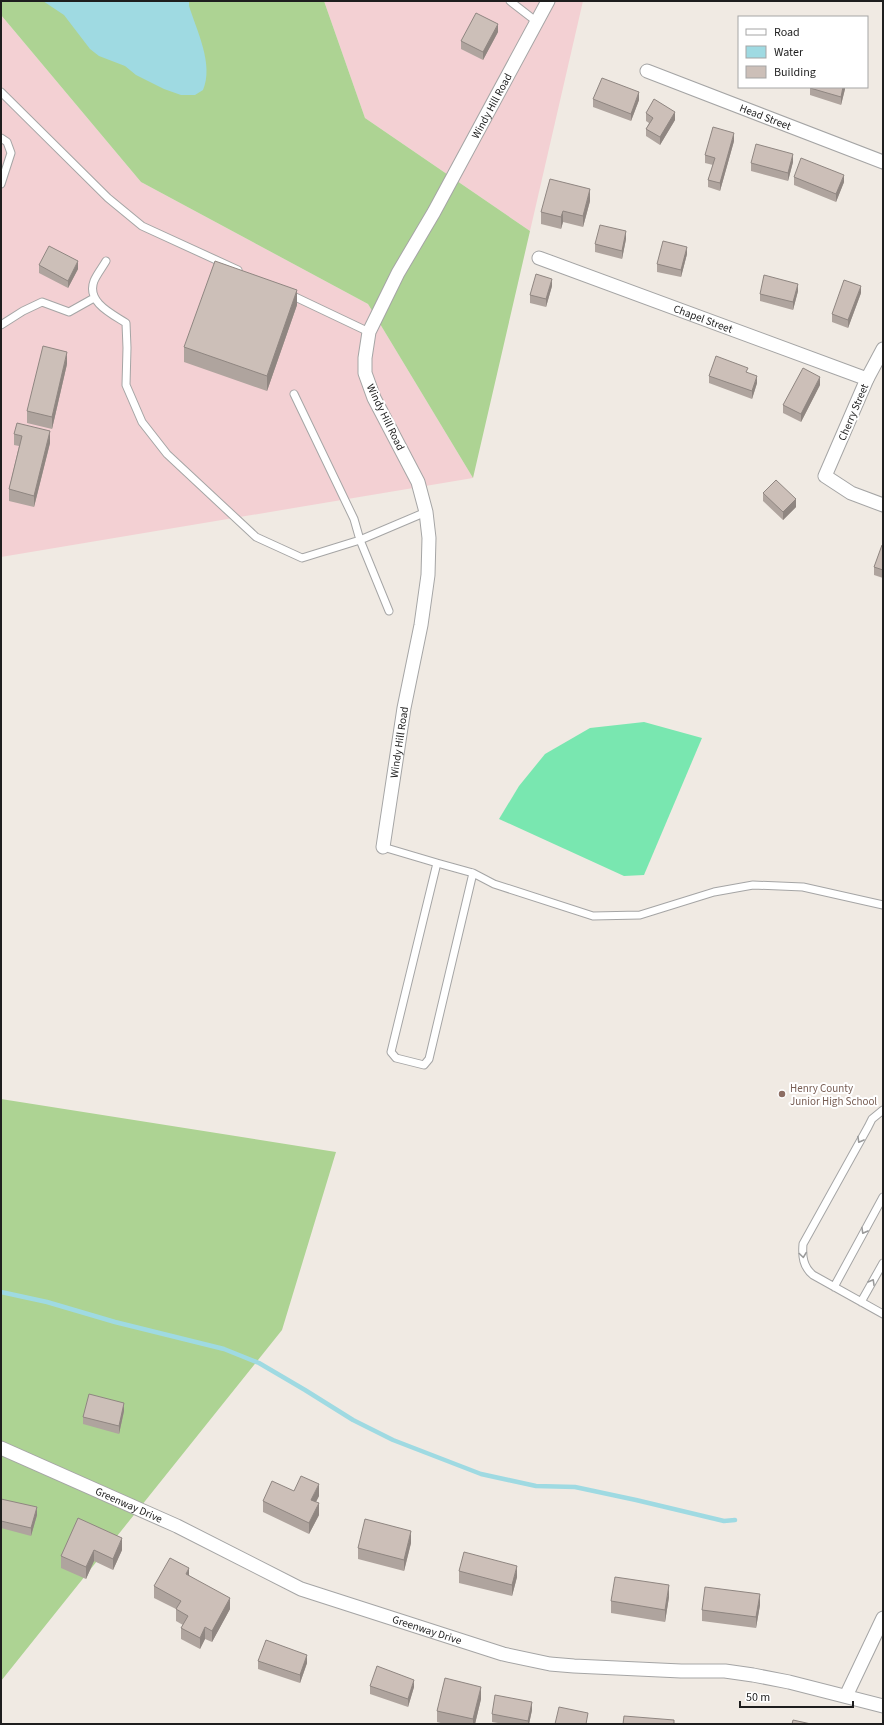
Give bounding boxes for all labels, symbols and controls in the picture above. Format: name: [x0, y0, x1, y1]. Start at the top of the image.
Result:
legend: [738, 16, 868, 88]
text: Road: [774, 24, 800, 41]
text: Water: [774, 44, 804, 61]
text: Building: [774, 64, 816, 81]
street label: Windy Hill Road: [468, 71, 516, 141]
street label: Head Street: [737, 100, 793, 134]
street label: Chapel Street: [671, 301, 735, 337]
street label: Cherry Street: [835, 381, 872, 443]
street label: Windy Hill Road: [363, 382, 408, 453]
street label: Windy Hill Road: [387, 705, 412, 779]
place label: Henry County Junior High School: [790, 1081, 877, 1109]
marker: Henry County Junior High School: [777, 1089, 787, 1099]
one-way arrow: [857, 1136, 865, 1144]
one-way arrow: [862, 1227, 869, 1234]
one-way arrow: [798, 1252, 807, 1259]
one-way arrow: [867, 1279, 875, 1286]
street label: Greenway Drive: [93, 1484, 165, 1527]
street label: Greenway Drive: [390, 1612, 464, 1648]
scale bar: [740, 1683, 853, 1709]
text: 50 m: [746, 1689, 770, 1706]

